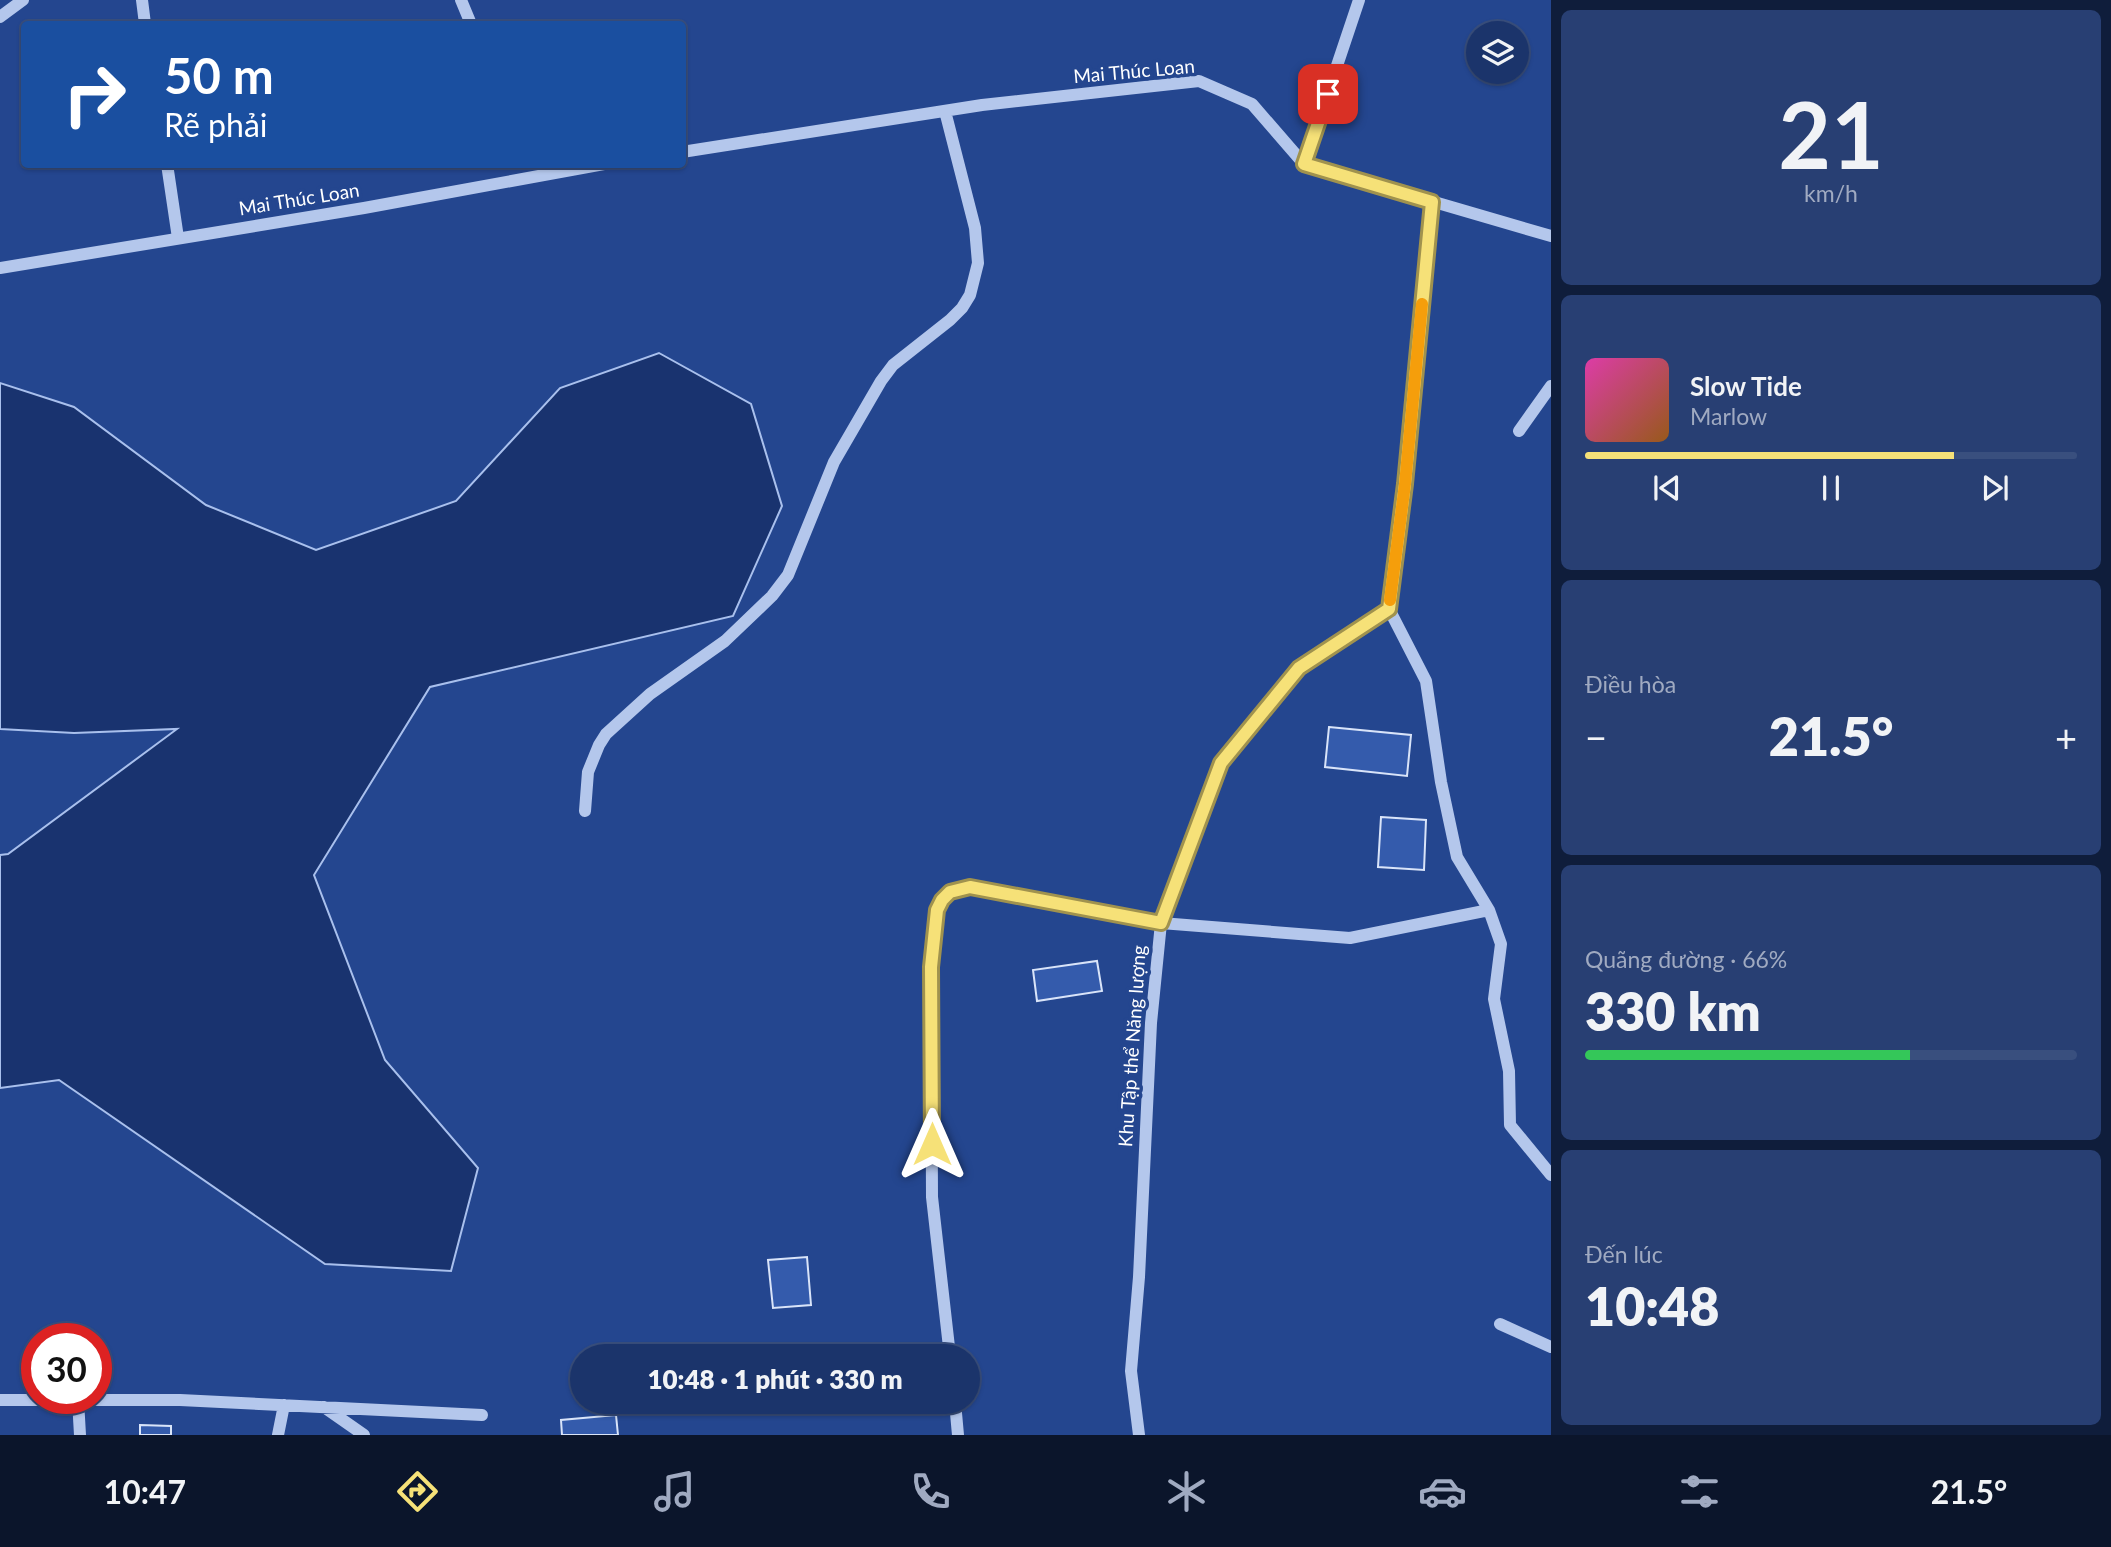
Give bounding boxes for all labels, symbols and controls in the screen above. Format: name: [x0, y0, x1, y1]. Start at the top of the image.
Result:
map controls: [1466, 21, 1529, 84]
button: layers: [1466, 21, 1529, 84]
text: 50 m: [164, 46, 274, 104]
icon: right: [49, 49, 140, 140]
street label: Mai Thúc Loan: [1072, 54, 1196, 87]
pin: [1298, 64, 1358, 124]
icon: arrive: [1309, 75, 1347, 113]
text: 21: [1778, 79, 1884, 188]
text: Rẽ phải: [164, 105, 267, 144]
street label: Mai Thúc Loan: [237, 178, 361, 219]
text: km/h: [1804, 179, 1858, 207]
text: Slow Tide: [1690, 370, 1802, 402]
text: Marlow: [1690, 402, 1767, 430]
icon: previous: [1648, 469, 1686, 507]
icon: pause: [1812, 469, 1850, 507]
icon: next: [1976, 469, 2014, 507]
text: Điều hòa: [1585, 670, 1676, 698]
text: 21.5°: [1769, 705, 1893, 767]
text: −: [1585, 714, 1607, 760]
text: +: [2055, 714, 2077, 760]
street label: Khu Tập thể Năng lượng: [1113, 944, 1150, 1148]
text: Quãng đường · 66%: [1585, 945, 1787, 973]
text: 330 km: [1585, 980, 1761, 1042]
position arrow: [895, 1107, 969, 1181]
text: Đến lúc: [1585, 1240, 1663, 1268]
text: 10:48: [1585, 1275, 1719, 1337]
speed limit sign: 30: [21, 1323, 112, 1414]
text: 10:48 · 1 phút · 330 m: [647, 1363, 903, 1395]
icon: directions: [393, 1467, 442, 1516]
icon: music: [650, 1467, 699, 1516]
icon: phone: [906, 1467, 955, 1516]
icon: climate: [1162, 1467, 1211, 1516]
icon: car: [1418, 1467, 1467, 1516]
icon: filters: [1675, 1467, 1724, 1516]
text: 10:47: [104, 1472, 186, 1511]
text: 21.5°: [1931, 1472, 2007, 1511]

